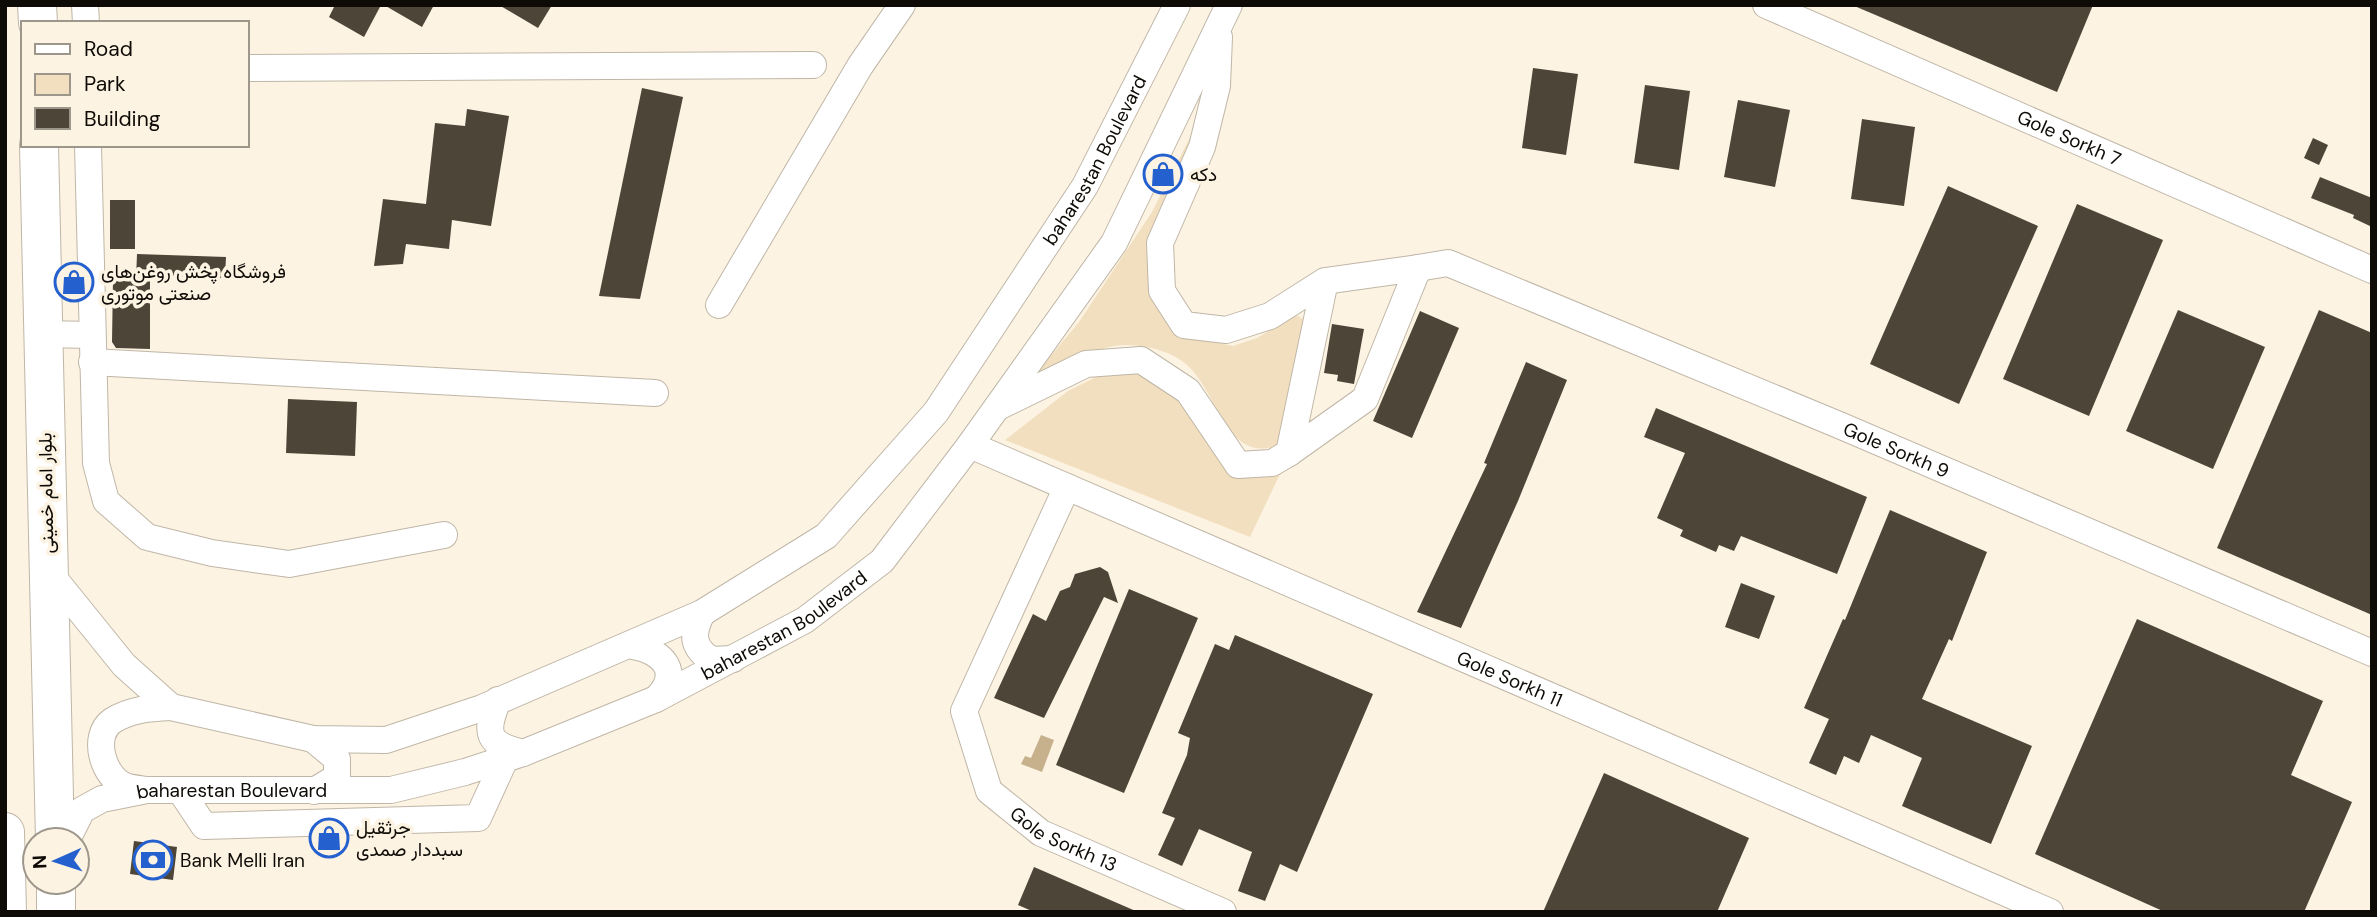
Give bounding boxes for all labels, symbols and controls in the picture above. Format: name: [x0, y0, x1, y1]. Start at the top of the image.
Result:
legend: [21, 21, 248, 147]
text: Road: [84, 35, 133, 63]
text: Park: [84, 70, 126, 98]
street label: baharestan Boulevard: [1037, 71, 1152, 250]
street label: Gole Sorkh 7: [2013, 104, 2125, 171]
text: Building: [84, 105, 161, 133]
shop icon: دکه: [1142, 153, 1184, 195]
place label: دکه: [1190, 162, 1217, 187]
place label: فروشگاه پخش روغن‌های صنعتی موتوری: [101, 259, 286, 306]
shop icon: فروشگاه پخش روغن‌های صنعتی موتوری: [53, 261, 95, 303]
street label: Gole Sorkh 9: [1840, 416, 1953, 483]
street label: بلوار امام خمینی: [32, 432, 60, 554]
street label: baharestan Boulevard: [697, 565, 872, 685]
street label: Gole Sorkh 11: [1453, 645, 1566, 712]
street label: baharestan Boulevard: [134, 777, 327, 804]
street label: Gole Sorkh 13: [1005, 801, 1121, 877]
place label: جرثقیل سبددار صمدی: [356, 815, 463, 862]
shop icon: جرثقیل سبددار صمدی: [308, 817, 350, 859]
north arrow: [21, 826, 91, 896]
bank icon: Bank Melli Iran: [132, 839, 174, 881]
place label: Bank Melli Iran: [180, 848, 305, 873]
text: N: [27, 854, 52, 869]

